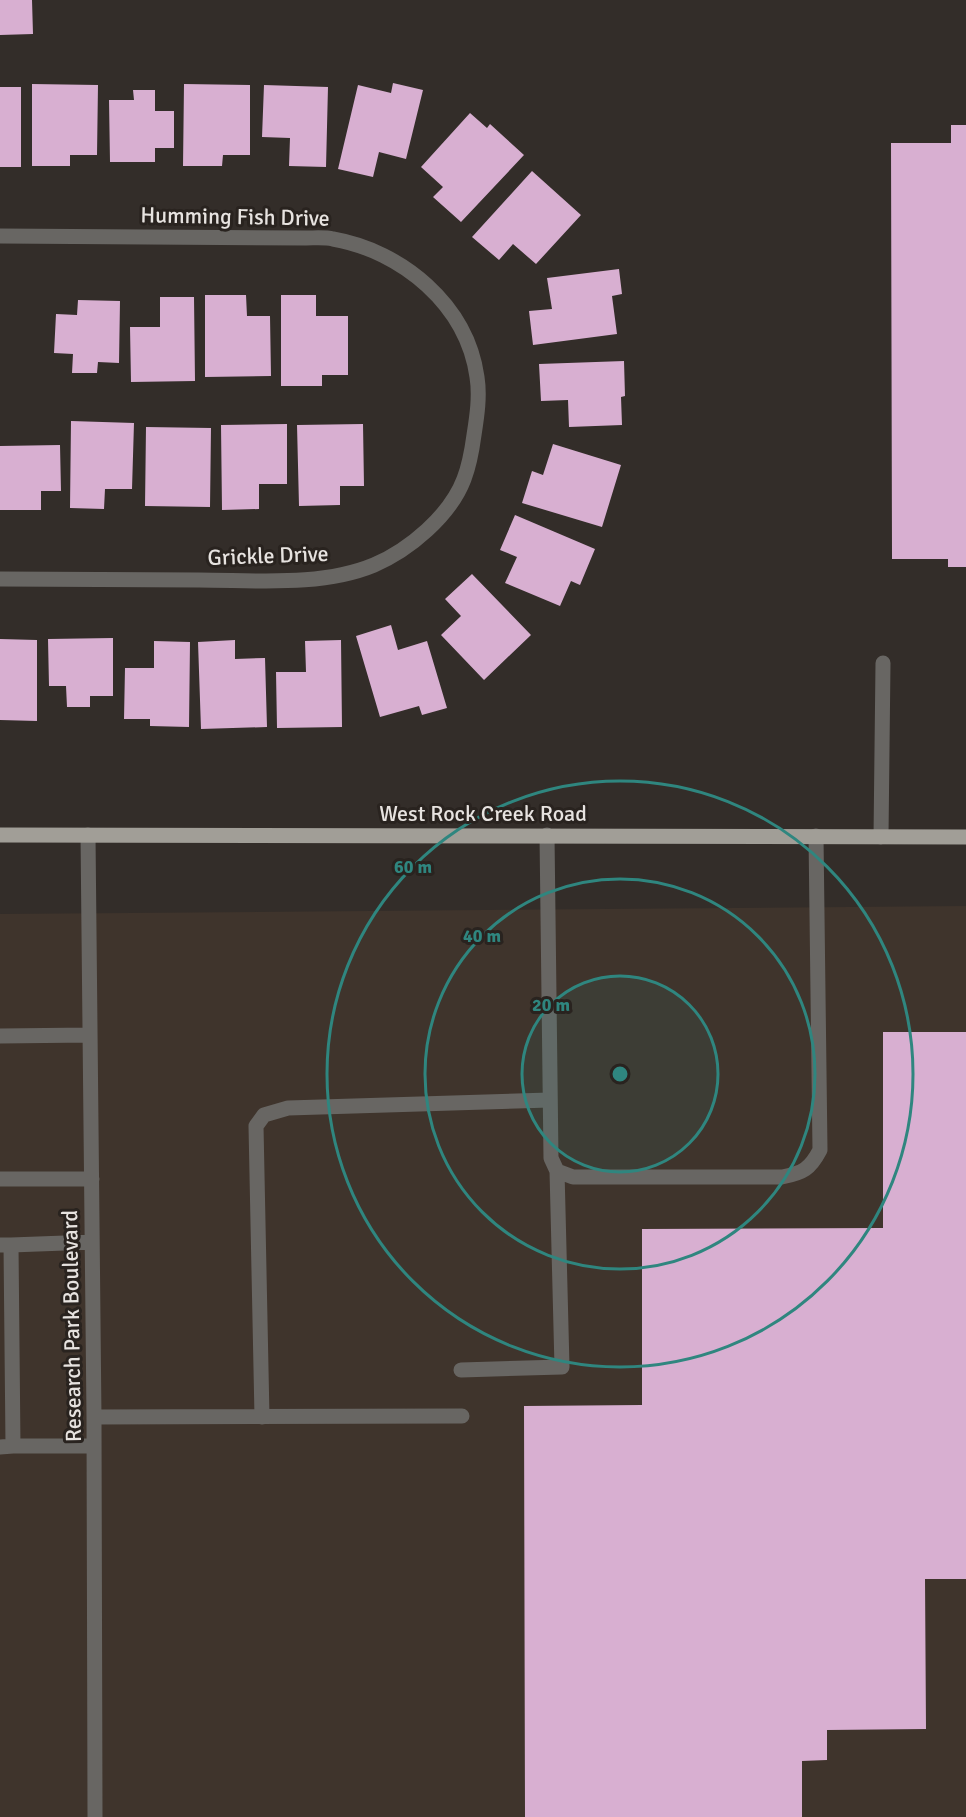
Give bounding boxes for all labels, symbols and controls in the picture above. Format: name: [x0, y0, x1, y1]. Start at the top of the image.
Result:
street label: Humming Fish Drive: [140, 201, 330, 232]
street label: Grickle Drive: [207, 540, 329, 571]
street label: West Rock Creek Road: [379, 800, 587, 827]
text: 60 m: [394, 856, 432, 878]
text: 40 m: [463, 925, 501, 947]
text: 20 m: [532, 994, 570, 1016]
centre of rings: [610, 1064, 630, 1084]
street label: Research Park Boulevard: [56, 1210, 87, 1442]

